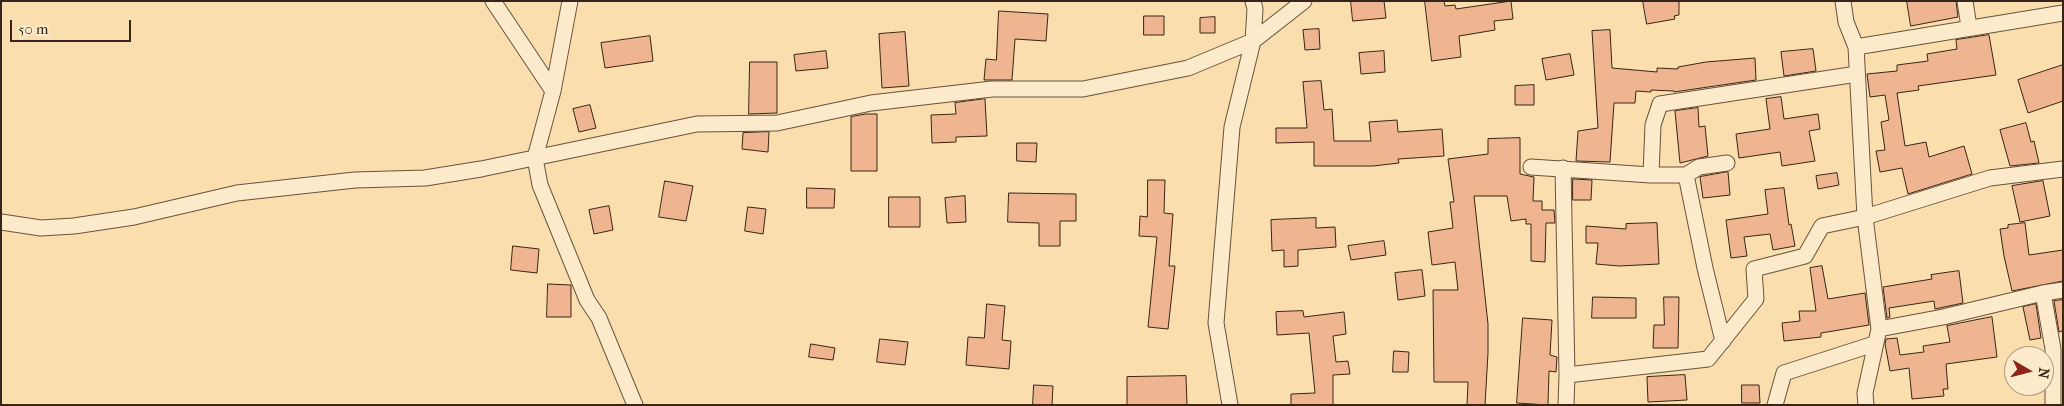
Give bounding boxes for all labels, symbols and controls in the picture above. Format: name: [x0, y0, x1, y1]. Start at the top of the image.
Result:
scale bar: [12, 10, 134, 42]
text: 50 m: [18, 20, 48, 38]
north arrow: [2004, 346, 2054, 396]
text: N: [2034, 367, 2053, 379]

